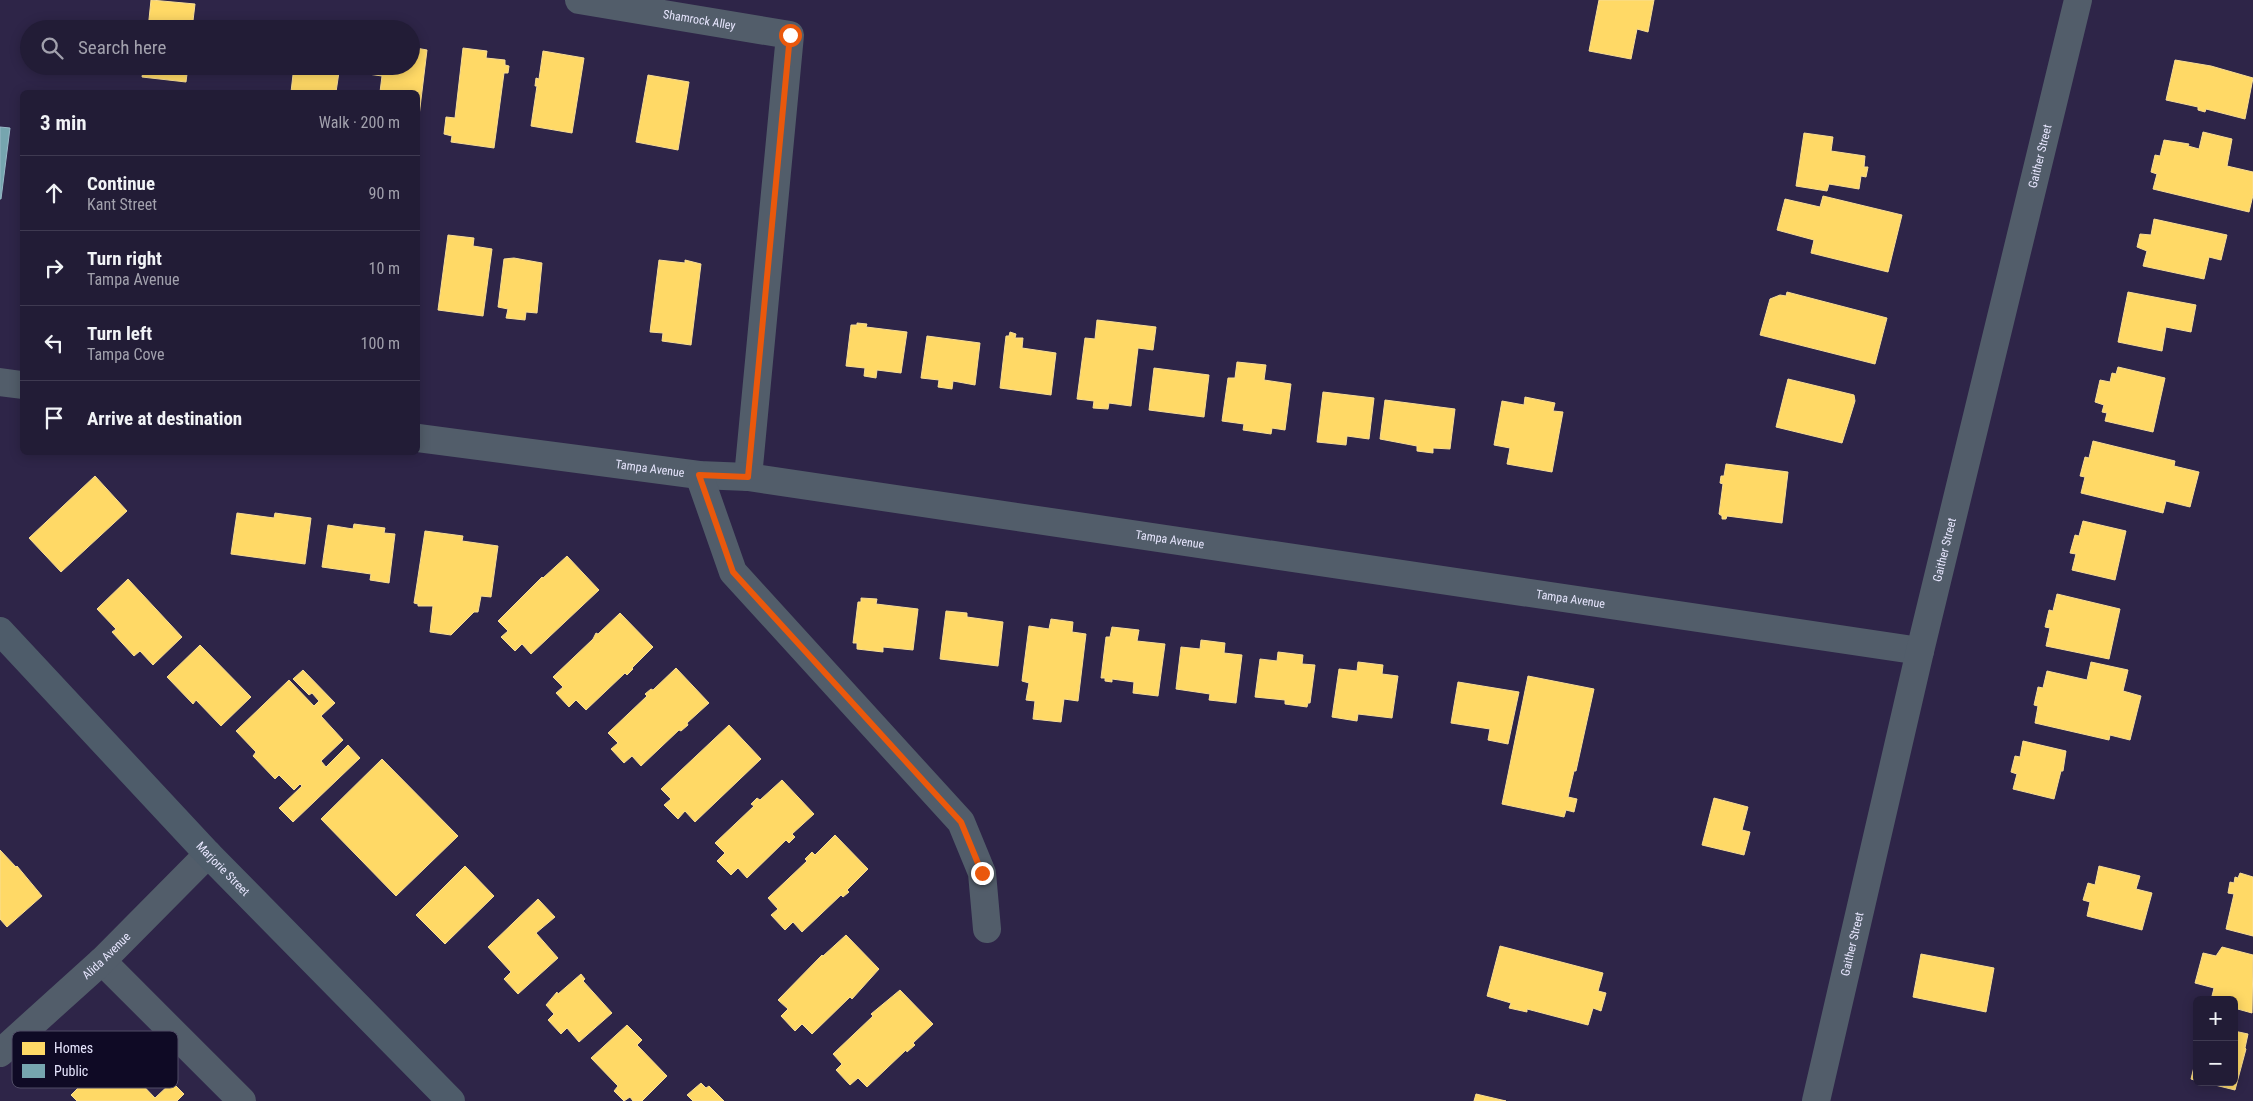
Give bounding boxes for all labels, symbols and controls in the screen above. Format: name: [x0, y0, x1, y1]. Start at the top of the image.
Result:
street label: Shamrock Alley: [662, 7, 737, 33]
search box: [20, 20, 420, 75]
route start: [779, 24, 802, 47]
icon: search: [38, 34, 66, 62]
text: Search here: [78, 36, 166, 59]
text: 3 min: [40, 111, 87, 135]
text: Walk · 200 m: [319, 113, 400, 132]
street label: Gaither Street: [2026, 122, 2055, 190]
text: Continue: [87, 172, 155, 195]
icon: ahead: [40, 179, 68, 207]
text: 90 m: [368, 184, 400, 203]
text: Kant Street: [87, 195, 157, 214]
text: Turn right: [87, 247, 162, 270]
icon: right: [40, 254, 68, 282]
text: 10 m: [368, 259, 400, 278]
text: Tampa Avenue: [87, 270, 179, 289]
text: Turn left: [87, 322, 152, 345]
icon: left: [40, 329, 68, 357]
text: 100 m: [361, 334, 400, 353]
text: Tampa Cove: [87, 345, 165, 364]
icon: arrive: [40, 404, 68, 432]
text: Arrive at destination: [87, 407, 242, 430]
street label: Tampa Avenue: [615, 457, 686, 480]
street label: Gaither Street: [1930, 516, 1959, 583]
street label: Tampa Avenue: [1135, 528, 1206, 552]
street label: Tampa Avenue: [1535, 587, 1606, 611]
street label: Marjorie Street: [193, 839, 253, 899]
route end: [971, 862, 994, 885]
street label: Gaither Street: [1838, 910, 1867, 977]
street label: Alida Avenue: [79, 929, 134, 982]
map controls: [2193, 996, 2238, 1086]
button: +: [2193, 996, 2238, 1041]
legend: [12, 1031, 178, 1088]
text: Homes: [54, 1040, 93, 1056]
button: −: [2193, 1041, 2238, 1086]
text: Public: [54, 1063, 88, 1079]

